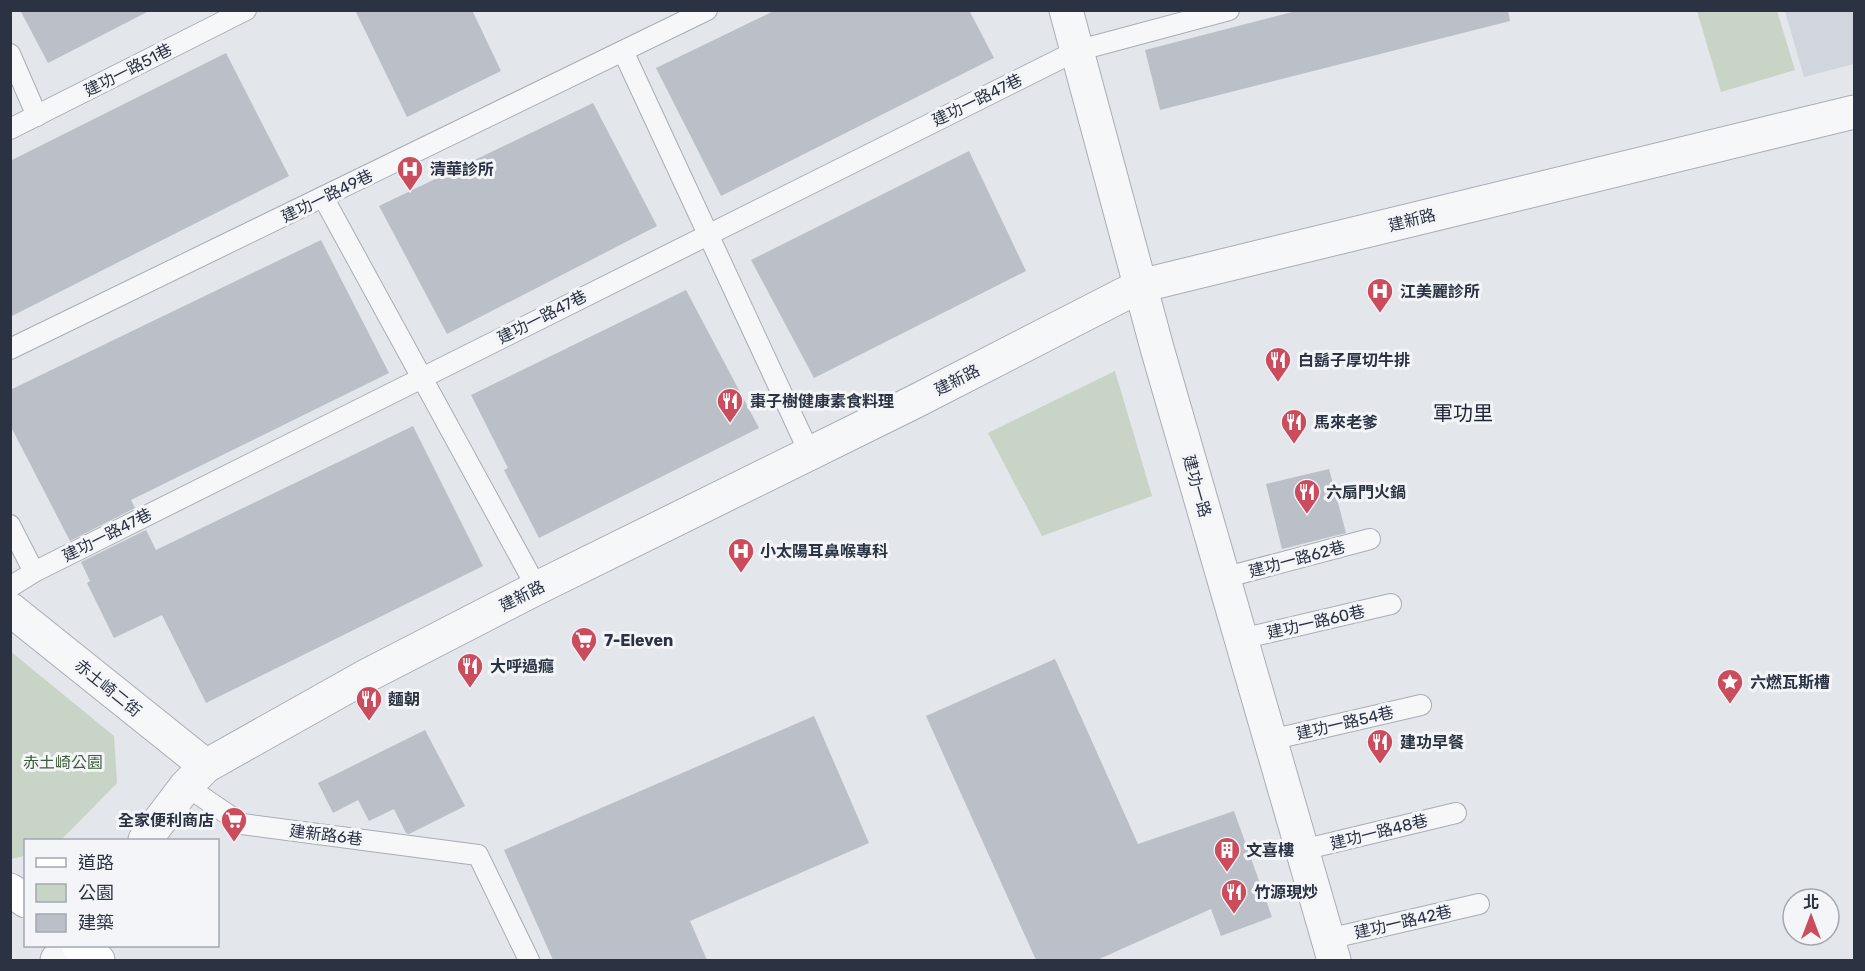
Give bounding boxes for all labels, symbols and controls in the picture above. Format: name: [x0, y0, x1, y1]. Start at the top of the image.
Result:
street label: 建功一路51巷: [81, 40, 175, 100]
street label: 建功一路47巷: [929, 70, 1025, 130]
hospital icon: 清華診所: [395, 154, 425, 192]
place label: 清華診所: [430, 160, 494, 179]
street label: 建功一路49巷: [278, 166, 376, 226]
street label: 建新路: [1386, 205, 1438, 235]
hospital icon: 江美麗診所: [1365, 276, 1395, 314]
place label: 江美麗診所: [1400, 282, 1480, 301]
street label: 建功一路47巷: [494, 286, 590, 348]
restaurant icon: 白鬍子厚切牛排: [1263, 345, 1293, 383]
place label: 白鬍子厚切牛排: [1298, 351, 1410, 370]
street label: 建新路: [931, 361, 983, 399]
restaurant icon: 棗子樹健康素食料理: [715, 386, 745, 424]
place label: 棗子樹健康素食料理: [750, 392, 894, 411]
district label: 軍功里: [1433, 401, 1493, 425]
restaurant icon: 馬來老爹: [1279, 407, 1309, 445]
place label: 馬來老爹: [1314, 413, 1378, 432]
street label: 建功一路: [1179, 453, 1215, 519]
restaurant icon: 六扇門火鍋: [1292, 477, 1322, 515]
place label: 六扇門火鍋: [1326, 483, 1406, 502]
street label: 建功一路47巷: [59, 504, 155, 566]
hospital icon: 小太陽耳鼻喉專科: [726, 536, 756, 574]
street label: 建功一路62巷: [1247, 537, 1347, 581]
place label: 小太陽耳鼻喉專科: [760, 542, 888, 561]
street label: 建新路: [496, 577, 548, 615]
street label: 建功一路60巷: [1265, 602, 1367, 642]
supermarket icon: 7-Eleven: [569, 625, 599, 663]
place label: 7-Eleven: [604, 631, 673, 650]
restaurant icon: 大呼過癮: [455, 651, 485, 689]
street label: 赤土崎二街: [71, 655, 145, 721]
place label: 大呼過癮: [490, 657, 554, 676]
place icon: 六燃瓦斯槽: [1715, 667, 1745, 705]
place label: 六燃瓦斯槽: [1750, 673, 1830, 692]
restaurant icon: 麵朝: [354, 684, 384, 722]
place label: 麵朝: [388, 690, 420, 709]
street label: 建功一路54巷: [1294, 703, 1396, 743]
restaurant icon: 建功早餐: [1365, 727, 1395, 765]
place label: 建功早餐: [1400, 733, 1464, 752]
park label: 赤土崎公園: [23, 753, 103, 772]
supermarket icon: 全家便利商店: [219, 805, 249, 843]
place label: 全家便利商店: [118, 811, 214, 830]
street label: 建功一路48巷: [1328, 811, 1430, 853]
street label: 建新路6巷: [288, 821, 364, 849]
building icon: 文喜樓: [1212, 835, 1242, 873]
legend: [24, 839, 219, 947]
place label: 文喜樓: [1246, 841, 1294, 860]
text: 道路: [78, 852, 114, 874]
restaurant icon: 竹源現炒: [1219, 877, 1249, 915]
text: 公園: [78, 882, 114, 904]
place label: 竹源現炒: [1254, 883, 1318, 902]
north arrow: [1781, 887, 1841, 947]
text: 北: [1803, 893, 1819, 912]
street label: 建功一路42巷: [1352, 902, 1454, 942]
text: 建築: [78, 912, 114, 934]

